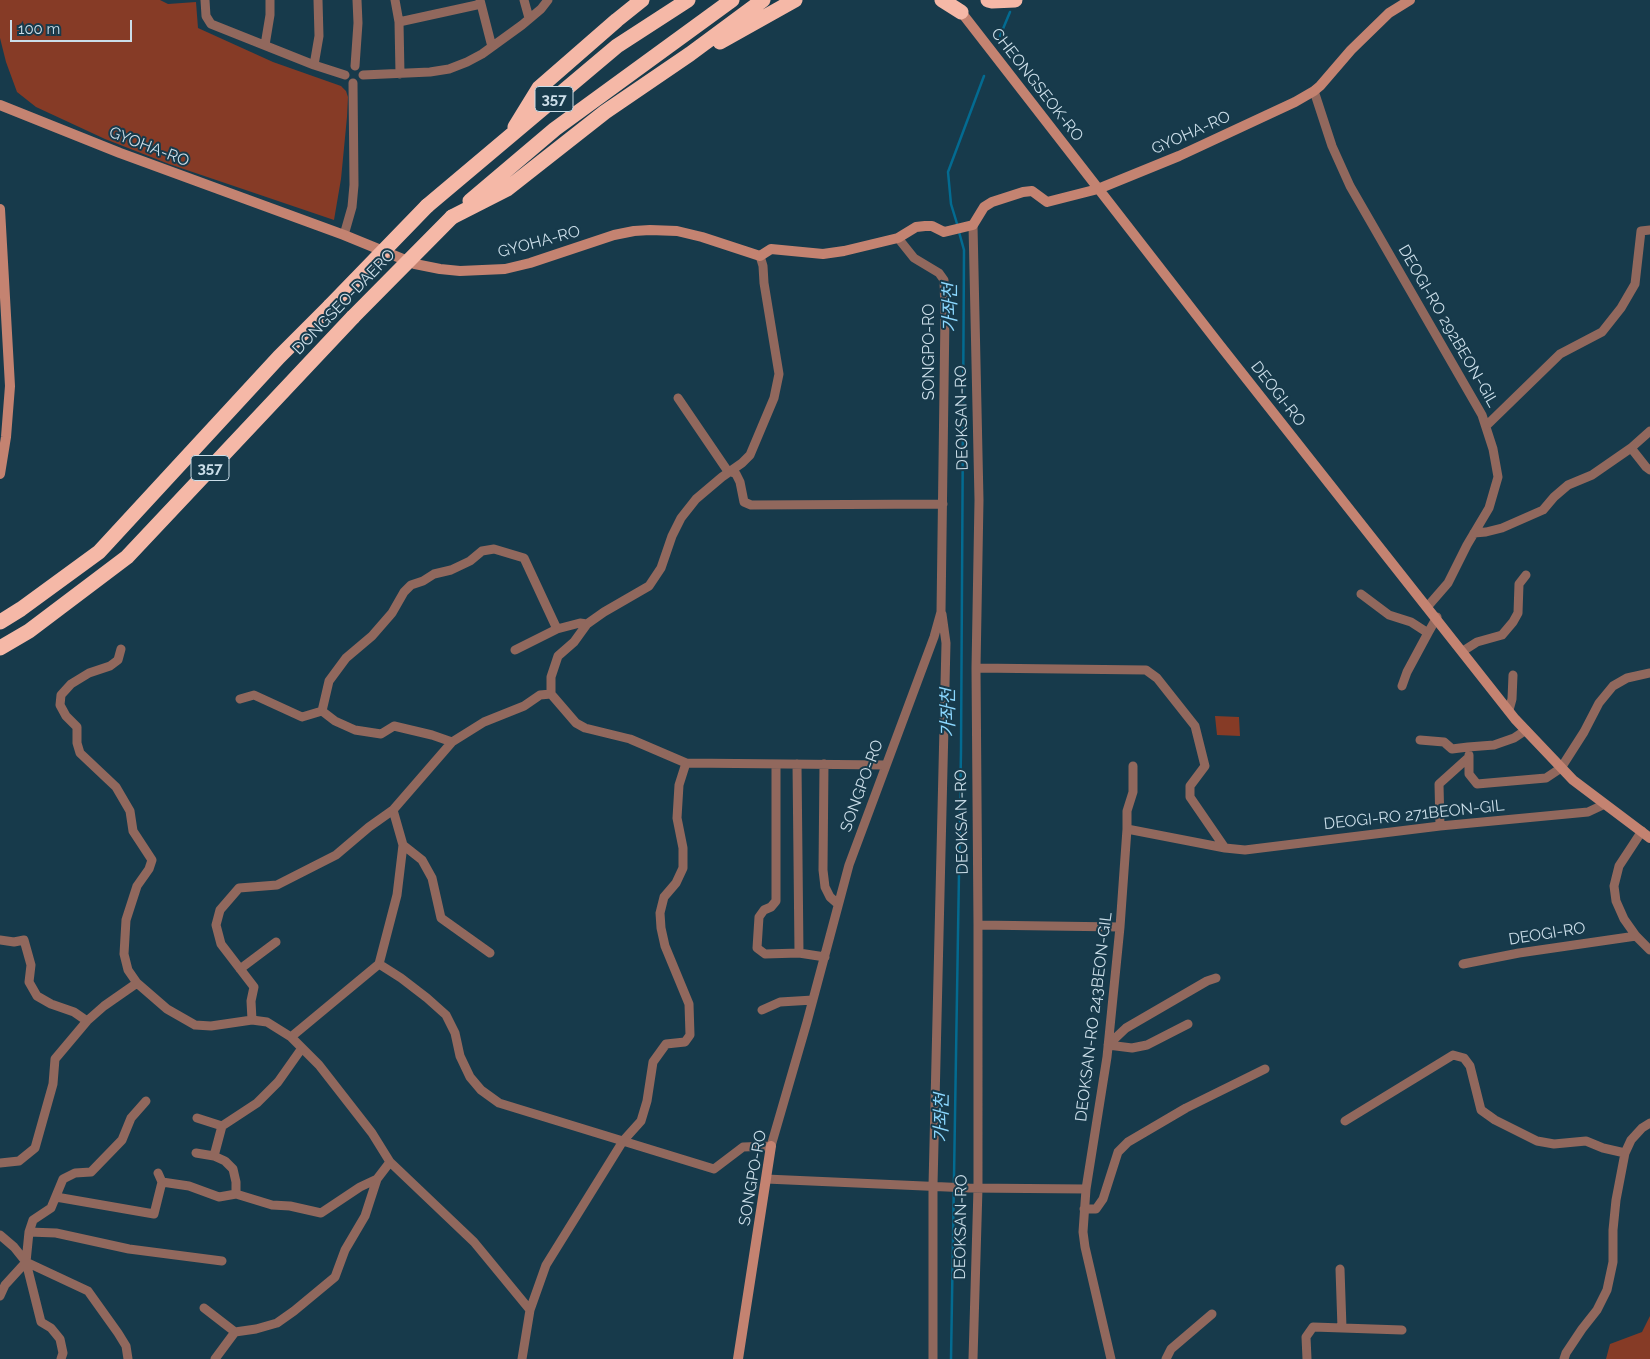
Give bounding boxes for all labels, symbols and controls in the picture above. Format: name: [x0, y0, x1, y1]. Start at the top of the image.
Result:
scale bar: [12, 10, 135, 42]
text: 100 m: [18, 20, 60, 38]
street label: CHEONGSEOK-RO: [987, 24, 1087, 146]
road number: 357: [535, 86, 573, 112]
street label: GYOHA-RO: [1149, 107, 1233, 159]
street label: GYOHA-RO: [106, 123, 192, 171]
street label: GYOHA-RO: [496, 222, 582, 262]
street label: DEOGI-RO 292BEON-GIL: [1394, 242, 1502, 410]
street label: DONGSEO-DAERO: [289, 245, 399, 359]
water label: 가좌천: [940, 283, 962, 333]
street label: SONGPO-RO: [919, 304, 939, 400]
street label: DEOGI-RO: [1247, 358, 1309, 430]
street label: DEOKSAN-RO: [951, 365, 973, 471]
road number: 357: [191, 456, 229, 480]
water label: 가좌천: [938, 688, 960, 738]
street label: SONGPO-RO: [836, 737, 888, 835]
street label: DEOKSAN-RO: [951, 769, 973, 875]
street label: DEOGI-RO 271BEON-GIL: [1323, 796, 1505, 834]
street label: DEOKSAN-RO 243BEON-GIL: [1072, 911, 1116, 1123]
street label: DEOGI-RO: [1507, 918, 1587, 950]
water label: 가좌천: [931, 1093, 953, 1143]
street label: SONGPO-RO: [735, 1129, 771, 1227]
street label: DEOKSAN-RO: [950, 1174, 972, 1280]

